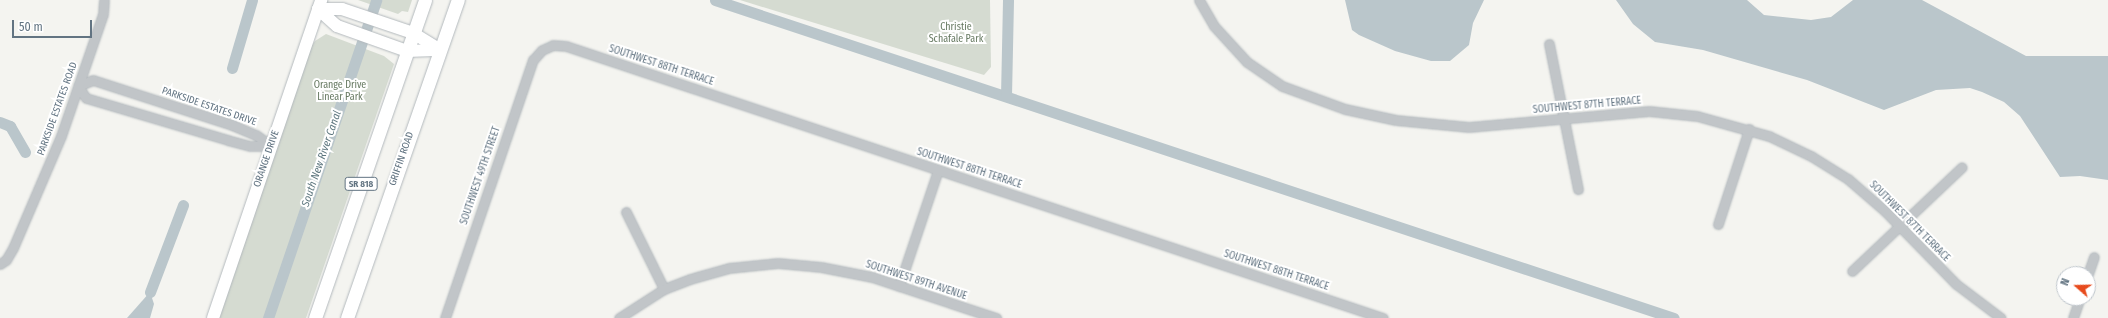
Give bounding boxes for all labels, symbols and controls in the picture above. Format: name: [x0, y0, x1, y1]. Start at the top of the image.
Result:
scale bar: [14, 12, 94, 38]
text: 50 m: [19, 20, 43, 34]
park label: Christie Schafale Park: [929, 21, 983, 44]
street label: SOUTHWEST 88TH TERRACE: [607, 43, 715, 89]
street label: PARKSIDE ESTATES ROAD: [36, 61, 80, 157]
park label: Orange Drive Linear Park: [314, 79, 366, 102]
street label: PARKSIDE ESTATES DRIVE: [160, 85, 258, 129]
street label: SOUTHWEST 87TH TERRACE: [1532, 95, 1642, 117]
water label: South New River Canal: [299, 109, 345, 209]
street label: SOUTHWEST 49TH STREET: [459, 125, 503, 227]
street label: ORANGE DRIVE: [252, 129, 282, 189]
street label: GRIFFIN ROAD: [387, 130, 417, 188]
street label: SOUTHWEST 88TH TERRACE: [915, 146, 1023, 192]
road number: SR 818: [344, 177, 378, 191]
street label: SOUTHWEST 87TH TERRACE: [1866, 179, 1952, 265]
street label: SOUTHWEST 88TH TERRACE: [1222, 248, 1330, 294]
street label: SOUTHWEST 89TH AVENUE: [864, 259, 968, 303]
north arrow: [2056, 266, 2096, 306]
text: N: [2058, 277, 2072, 287]

